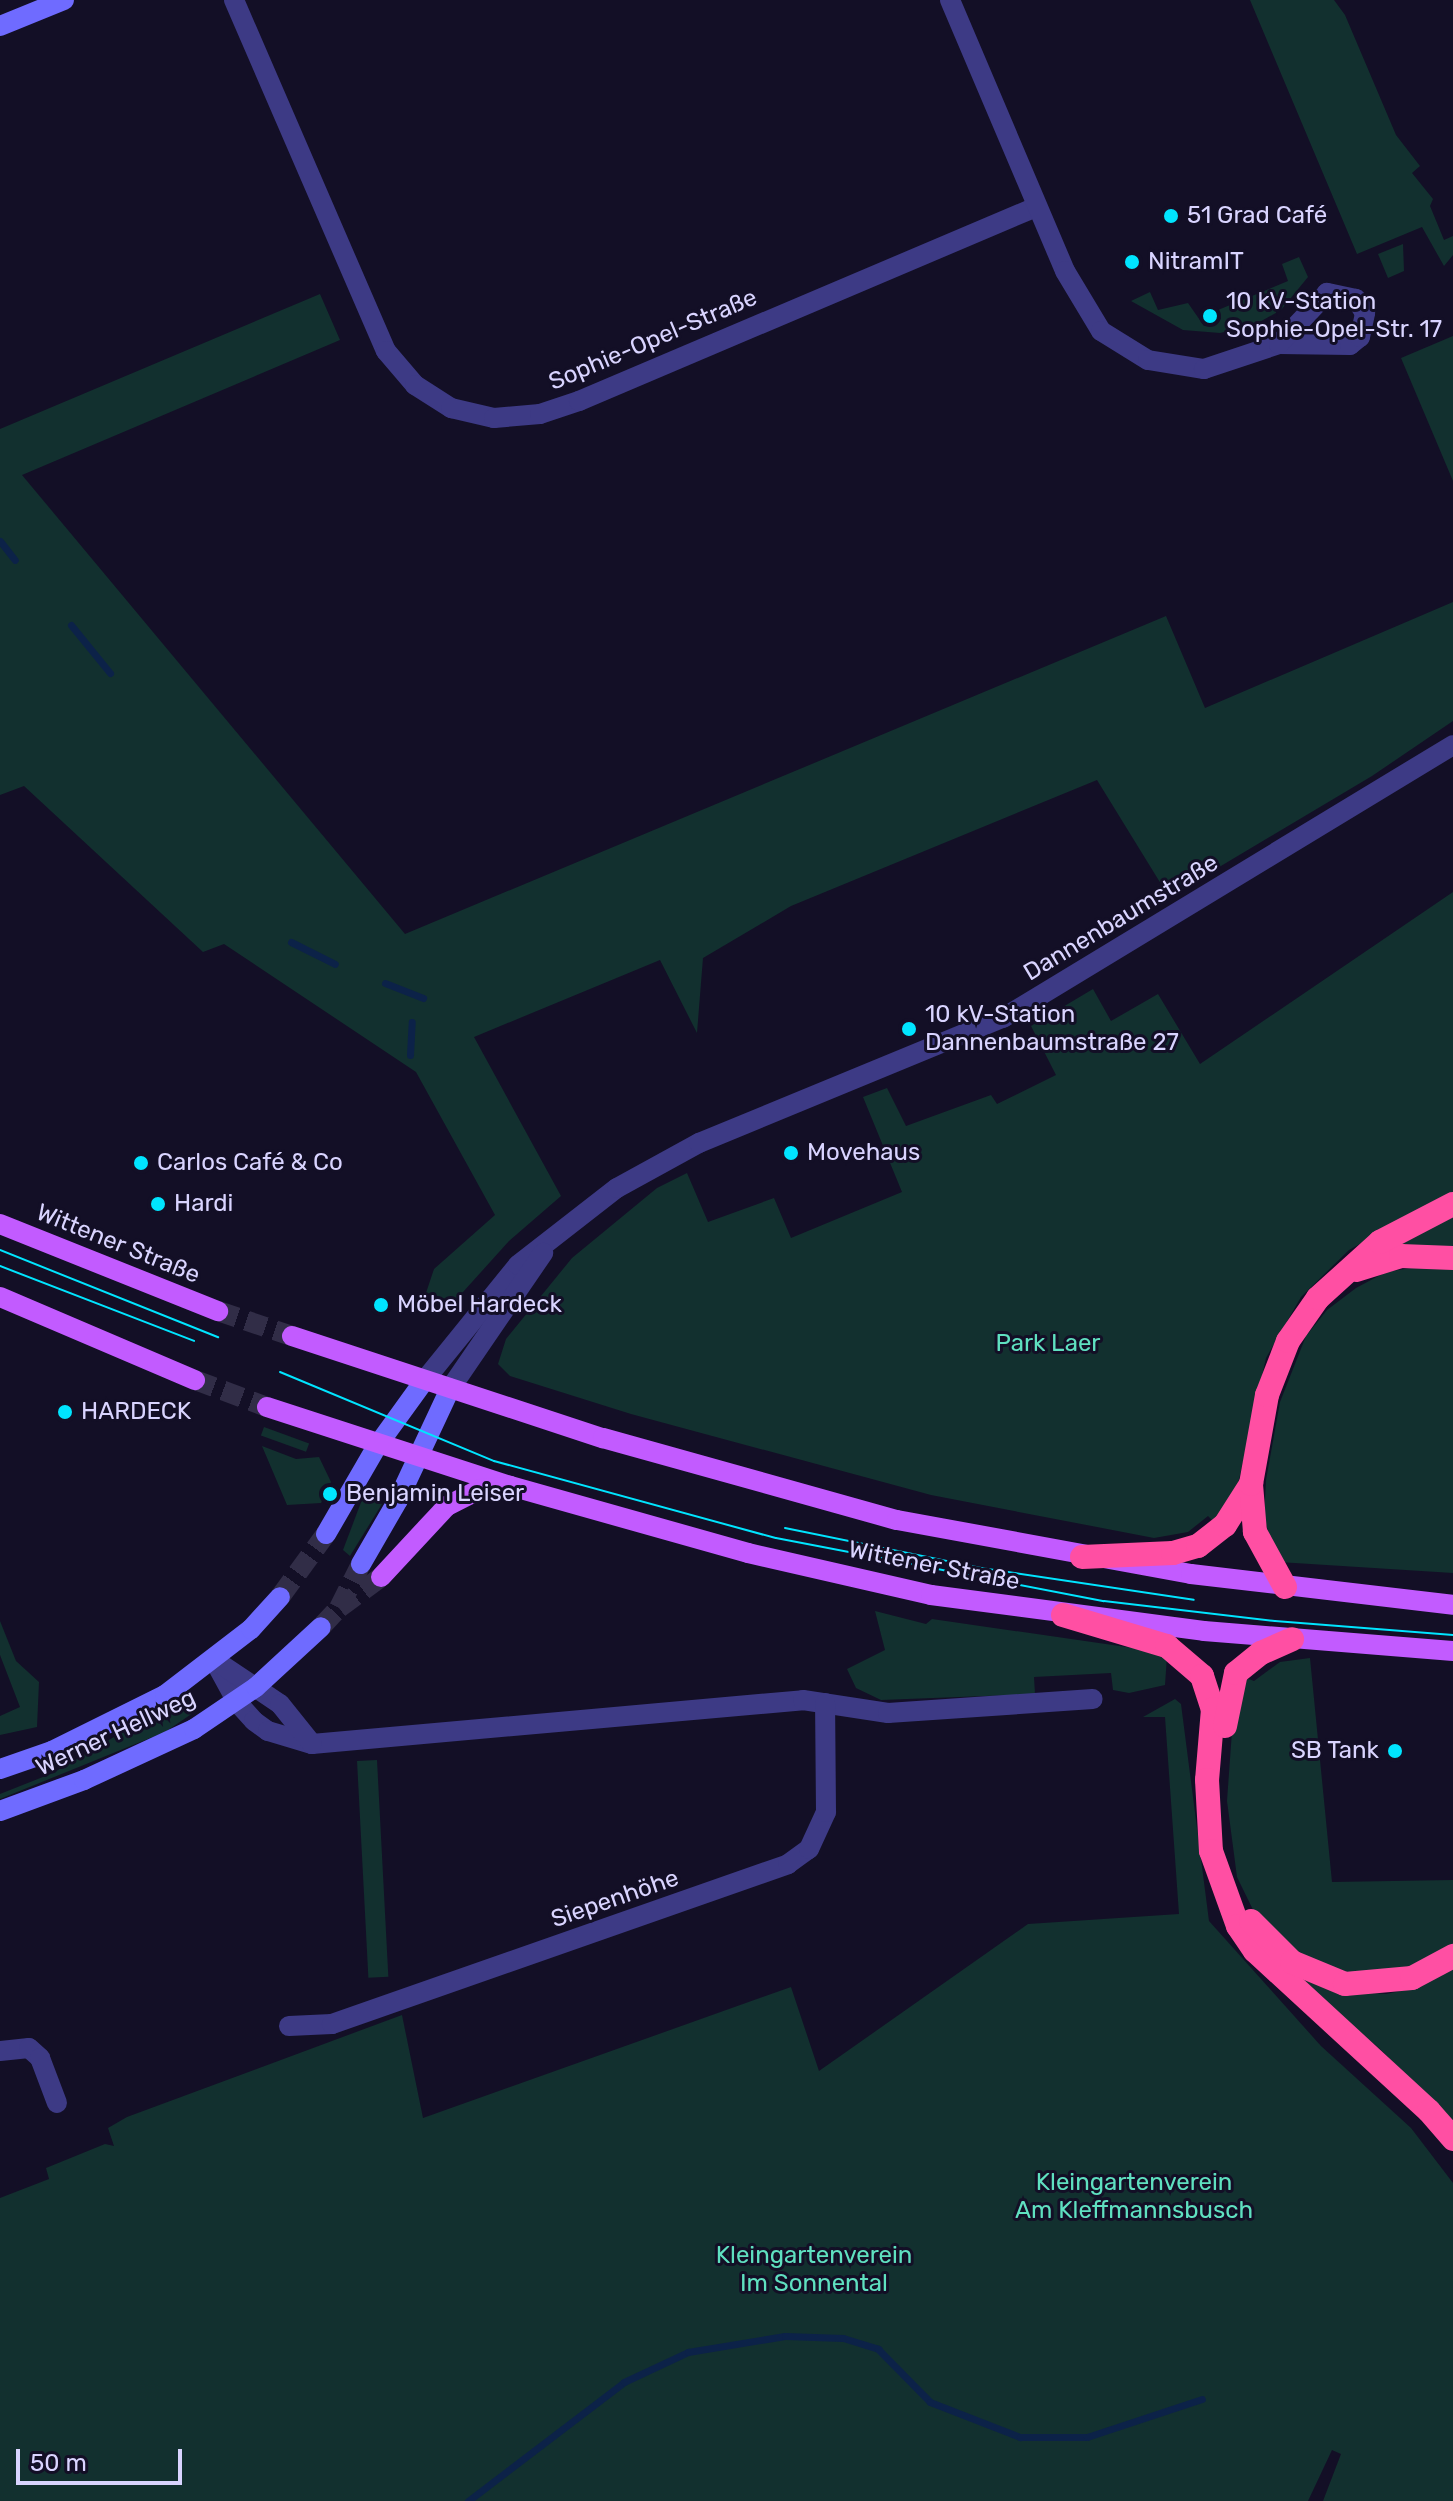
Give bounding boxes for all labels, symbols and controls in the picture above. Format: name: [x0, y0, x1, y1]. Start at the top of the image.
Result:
place label: 51 Grad Café: [1187, 202, 1327, 230]
marker: 51 Grad Café: [1162, 207, 1180, 225]
place label: NitramIT: [1148, 248, 1244, 276]
marker: NitramIT: [1123, 253, 1141, 271]
street label: Sophie-Opel-Straße: [544, 283, 762, 397]
place label: 10 kV-Station Sophie-Opel-Str. 17: [1226, 288, 1442, 344]
marker: 10 kV-Station Sophie-Opel-Str. 17: [1201, 307, 1219, 325]
street label: Dannenbaumstraße: [1019, 849, 1223, 987]
place label: 10 kV-Station Dannenbaumstraße 27: [925, 1001, 1179, 1057]
marker: 10 kV-Station Dannenbaumstraße 27: [900, 1020, 918, 1038]
place label: Movehaus: [807, 1139, 920, 1167]
marker: Movehaus: [782, 1144, 800, 1162]
place label: Carlos Café & Co: [157, 1149, 343, 1177]
marker: Carlos Café & Co: [132, 1154, 150, 1172]
place label: Hardi: [174, 1190, 233, 1218]
marker: Hardi: [149, 1195, 167, 1213]
street label: Wittener Straße: [32, 1198, 204, 1290]
place label: Möbel Hardeck: [397, 1291, 562, 1319]
marker: Möbel Hardeck: [372, 1296, 390, 1314]
park label: Park Laer: [995, 1330, 1101, 1358]
place label: HARDECK: [81, 1398, 191, 1426]
marker: HARDECK: [56, 1403, 74, 1421]
place label: Benjamin Leiser: [346, 1480, 524, 1508]
marker: Benjamin Leiser: [321, 1485, 339, 1503]
street label: Wittener Straße: [846, 1535, 1022, 1597]
street label: Werner Hellweg: [31, 1683, 201, 1783]
place label: SB Tank: [1290, 1737, 1379, 1765]
marker: SB Tank: [1386, 1742, 1404, 1760]
street label: Siepenhöhe: [547, 1864, 683, 1934]
park label: Kleingartenverein Am Kleffmannsbusch: [1015, 2169, 1253, 2225]
park label: Kleingartenverein Im Sonnental: [716, 2242, 912, 2298]
scale bar: [20, 2433, 186, 2483]
text: 50 m: [30, 2449, 87, 2477]

